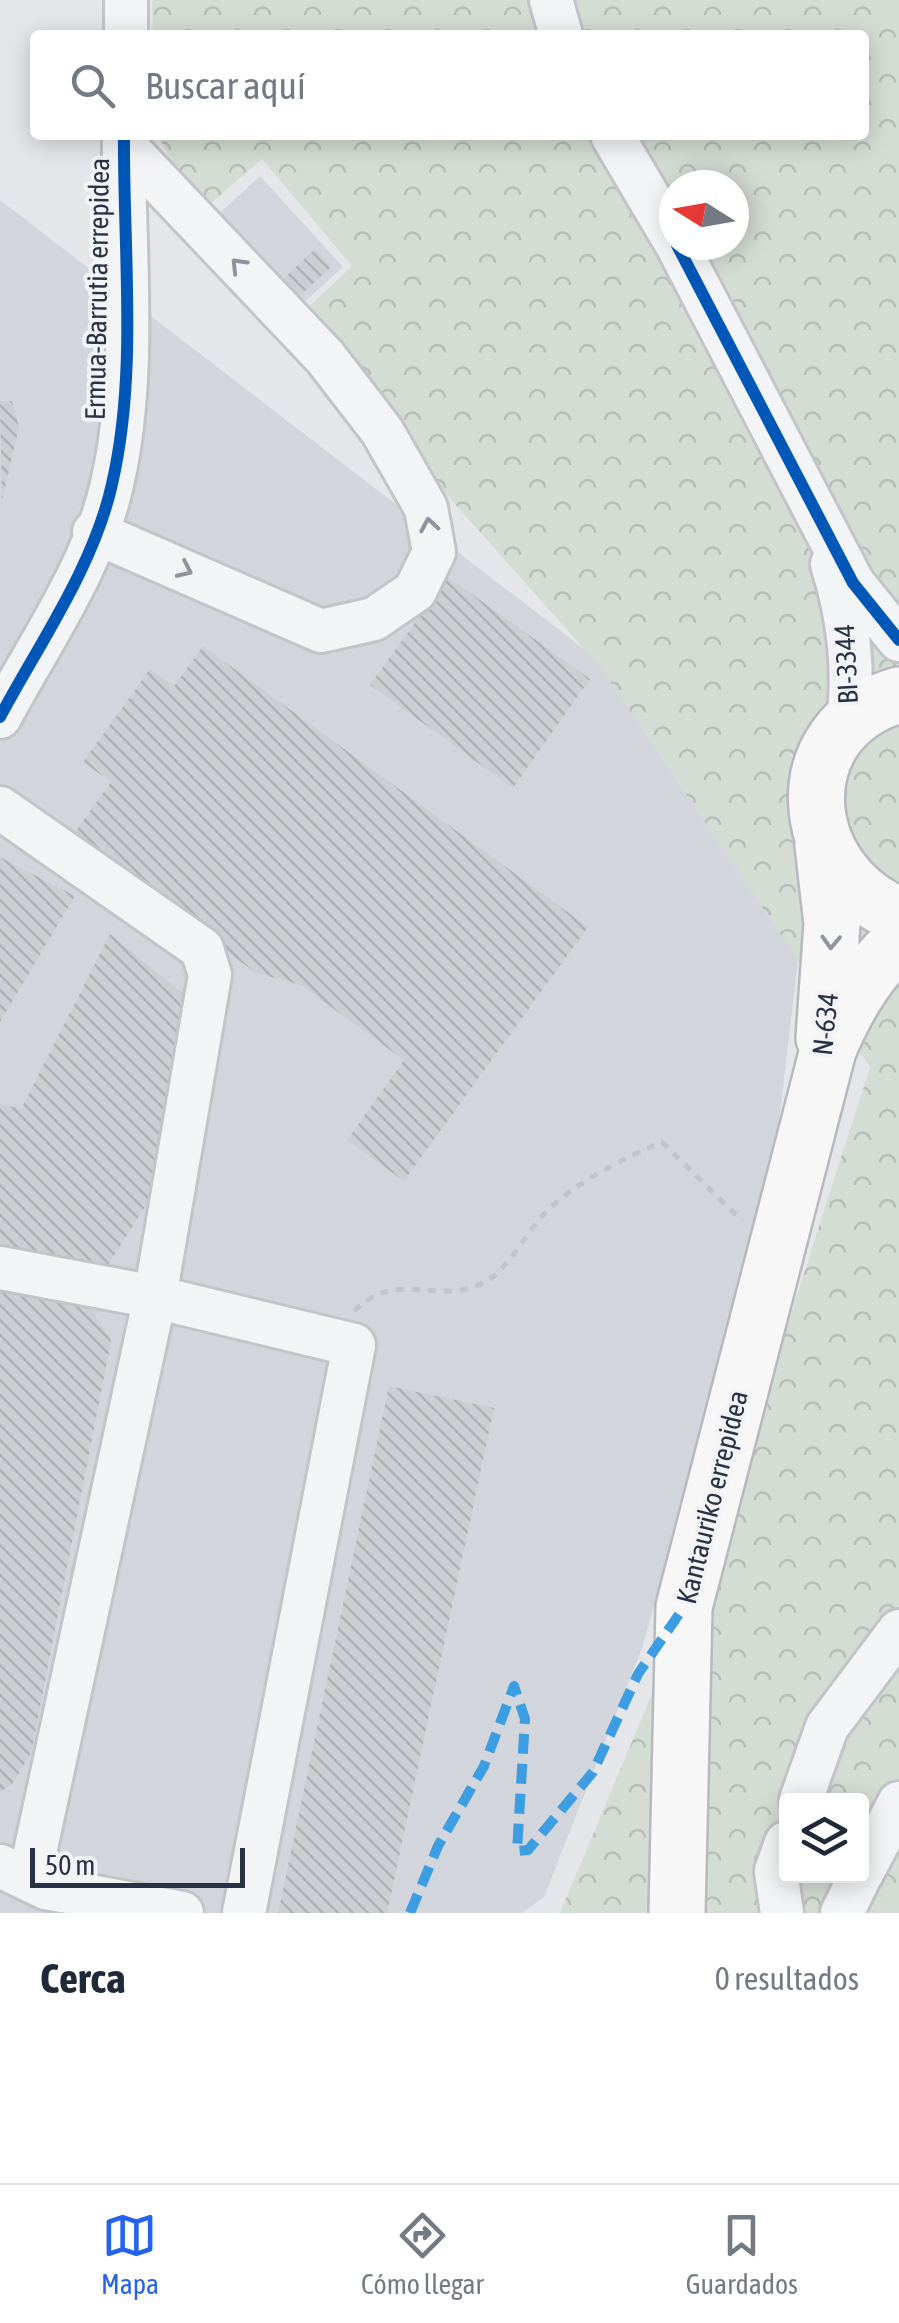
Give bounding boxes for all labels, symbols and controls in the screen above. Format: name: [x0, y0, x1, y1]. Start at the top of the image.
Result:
search box: [30, 30, 869, 140]
icon: search: [65, 58, 120, 113]
text: Buscar aquí: [145, 64, 306, 107]
street label: Ermua-Barrutia errepidea: [79, 158, 115, 420]
north arrow: [659, 170, 749, 260]
one-way arrow: [232, 259, 250, 277]
one-way arrow: [419, 517, 440, 533]
one-way arrow: [174, 557, 192, 577]
street label: BI-3344: [828, 623, 864, 705]
one-way arrow: [821, 934, 842, 950]
street label: N-634: [806, 991, 844, 1057]
street label: Kantauriko errepidea: [670, 1387, 754, 1607]
map controls: [779, 1793, 869, 1883]
button: layers: [779, 1793, 869, 1883]
scale bar: [30, 1843, 245, 1888]
text: 50 m: [45, 1849, 95, 1881]
text: Cerca: [40, 1954, 125, 2002]
text: 0 resultados: [715, 1960, 859, 1997]
tab: Mapa: [101, 2208, 159, 2300]
tab: Cómo llegar: [361, 2208, 484, 2300]
tab: Guardados: [686, 2208, 798, 2300]

